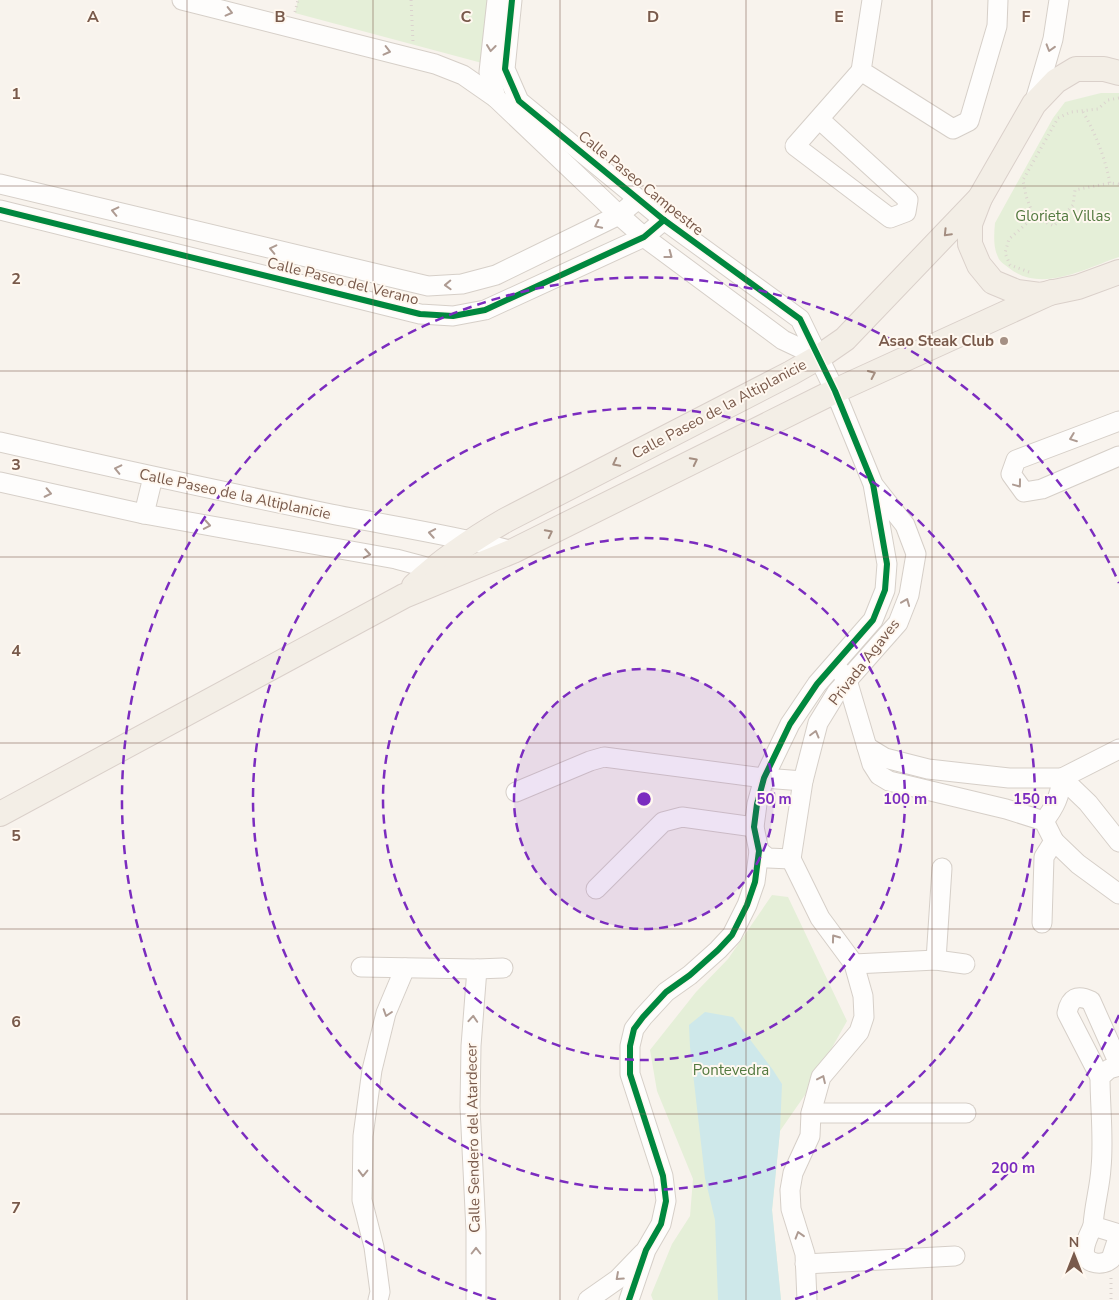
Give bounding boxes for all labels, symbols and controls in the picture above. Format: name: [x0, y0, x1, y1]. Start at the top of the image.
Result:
text: A: [87, 6, 99, 28]
one-way arrow: [225, 6, 234, 17]
text: B: [274, 6, 286, 28]
text: C: [461, 6, 472, 28]
text: D: [647, 6, 659, 28]
text: E: [834, 6, 844, 28]
text: F: [1022, 6, 1031, 28]
one-way arrow: [1046, 43, 1056, 51]
one-way arrow: [486, 45, 497, 53]
one-way arrow: [382, 46, 390, 56]
text: 1: [11, 83, 21, 105]
street label: Calle Paseo Campestre: [574, 126, 708, 240]
one-way arrow: [110, 206, 119, 217]
park label: Glorieta Villas: [1015, 206, 1111, 226]
one-way arrow: [594, 219, 603, 229]
one-way arrow: [944, 228, 953, 237]
one-way arrow: [268, 244, 277, 255]
one-way arrow: [663, 250, 672, 258]
street label: Calle Paseo del Verano: [265, 252, 421, 310]
text: 2: [11, 268, 21, 290]
one-way arrow: [444, 280, 452, 290]
place label: Asao Steak Club: [879, 331, 994, 351]
marker: Asao Steak Club: [998, 335, 1010, 347]
street label: Calle Paseo de la Altiplanicie: [628, 354, 810, 464]
one-way arrow: [867, 370, 876, 381]
one-way arrow: [1070, 433, 1078, 443]
text: 3: [11, 454, 21, 476]
one-way arrow: [612, 457, 621, 467]
one-way arrow: [689, 457, 698, 467]
one-way arrow: [114, 464, 123, 475]
street label: Calle Paseo de la Altiplanicie: [137, 464, 333, 524]
one-way arrow: [1013, 478, 1021, 487]
one-way arrow: [43, 487, 52, 498]
one-way arrow: [202, 520, 211, 530]
one-way arrow: [427, 529, 436, 539]
one-way arrow: [544, 529, 553, 539]
one-way arrow: [362, 548, 371, 558]
one-way arrow: [900, 598, 911, 607]
street label: Privada Agaves: [824, 615, 904, 709]
text: 4: [11, 640, 21, 662]
one-way arrow: [809, 730, 819, 739]
text: 50 m: [756, 789, 792, 809]
text: 100 m: [883, 789, 927, 809]
text: 150 m: [1013, 789, 1057, 809]
centre of rings: [635, 790, 653, 808]
text: 5: [11, 825, 21, 847]
one-way arrow: [832, 934, 841, 944]
one-way arrow: [382, 1009, 392, 1017]
text: 6: [11, 1011, 21, 1033]
one-way arrow: [467, 1015, 478, 1023]
street label: Calle Sendero del Atardecer: [461, 1042, 485, 1233]
park label: Pontevedra: [693, 1060, 769, 1080]
one-way arrow: [816, 1075, 826, 1084]
text: 200 m: [991, 1158, 1035, 1178]
one-way arrow: [357, 1169, 368, 1177]
text: 7: [11, 1197, 21, 1219]
north arrow: [1049, 1230, 1099, 1280]
one-way arrow: [794, 1231, 804, 1239]
text: N: [1069, 1233, 1079, 1252]
one-way arrow: [471, 1247, 481, 1254]
one-way arrow: [615, 1271, 624, 1280]

